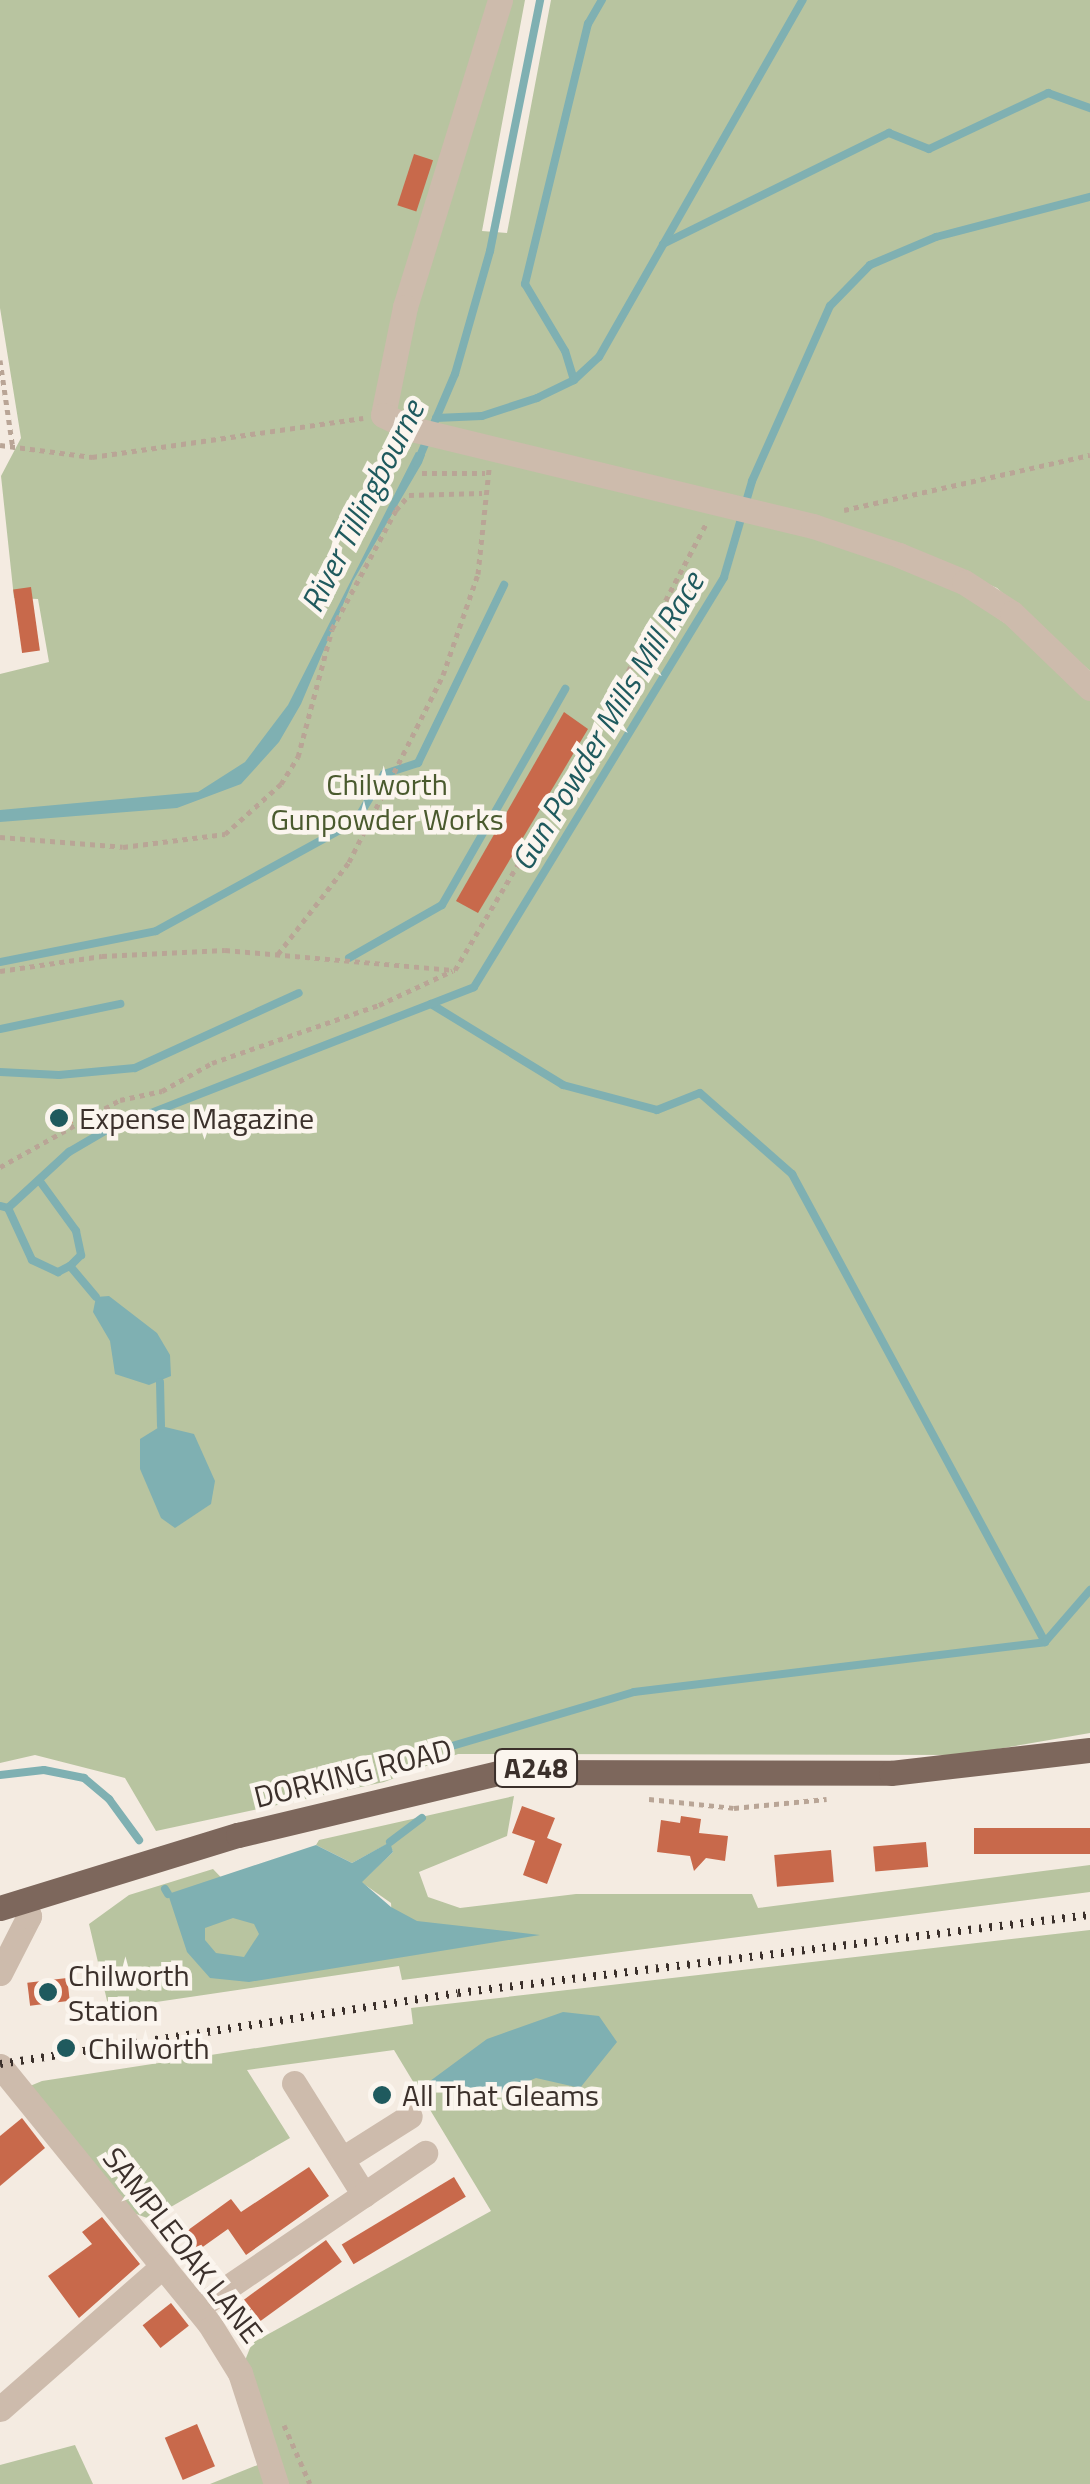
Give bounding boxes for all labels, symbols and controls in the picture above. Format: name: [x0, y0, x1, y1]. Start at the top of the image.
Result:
water label: River Tillingbourne: [292, 394, 432, 618]
water label: Gun Powder Mills Mill Race: [503, 565, 711, 877]
park label: Chilworth Gunpowder Works: [270, 766, 504, 836]
place label: Expense Magazine: [79, 1100, 314, 1136]
marker: Expense Magazine: [48, 1107, 70, 1129]
street label: DORKING ROAD: [250, 1731, 456, 1815]
road number: A248: [494, 1745, 578, 1791]
place label: Chilworth Station: [68, 1957, 189, 2028]
marker: Chilworth Station: [37, 1981, 59, 2003]
place label: Chilworth: [88, 2030, 209, 2066]
marker: Chilworth: [53, 2035, 79, 2061]
place label: All That Gleams: [402, 2077, 599, 2113]
marker: All That Gleams: [371, 2084, 393, 2106]
street label: SAMPLEOAK LANE: [96, 2140, 270, 2350]

